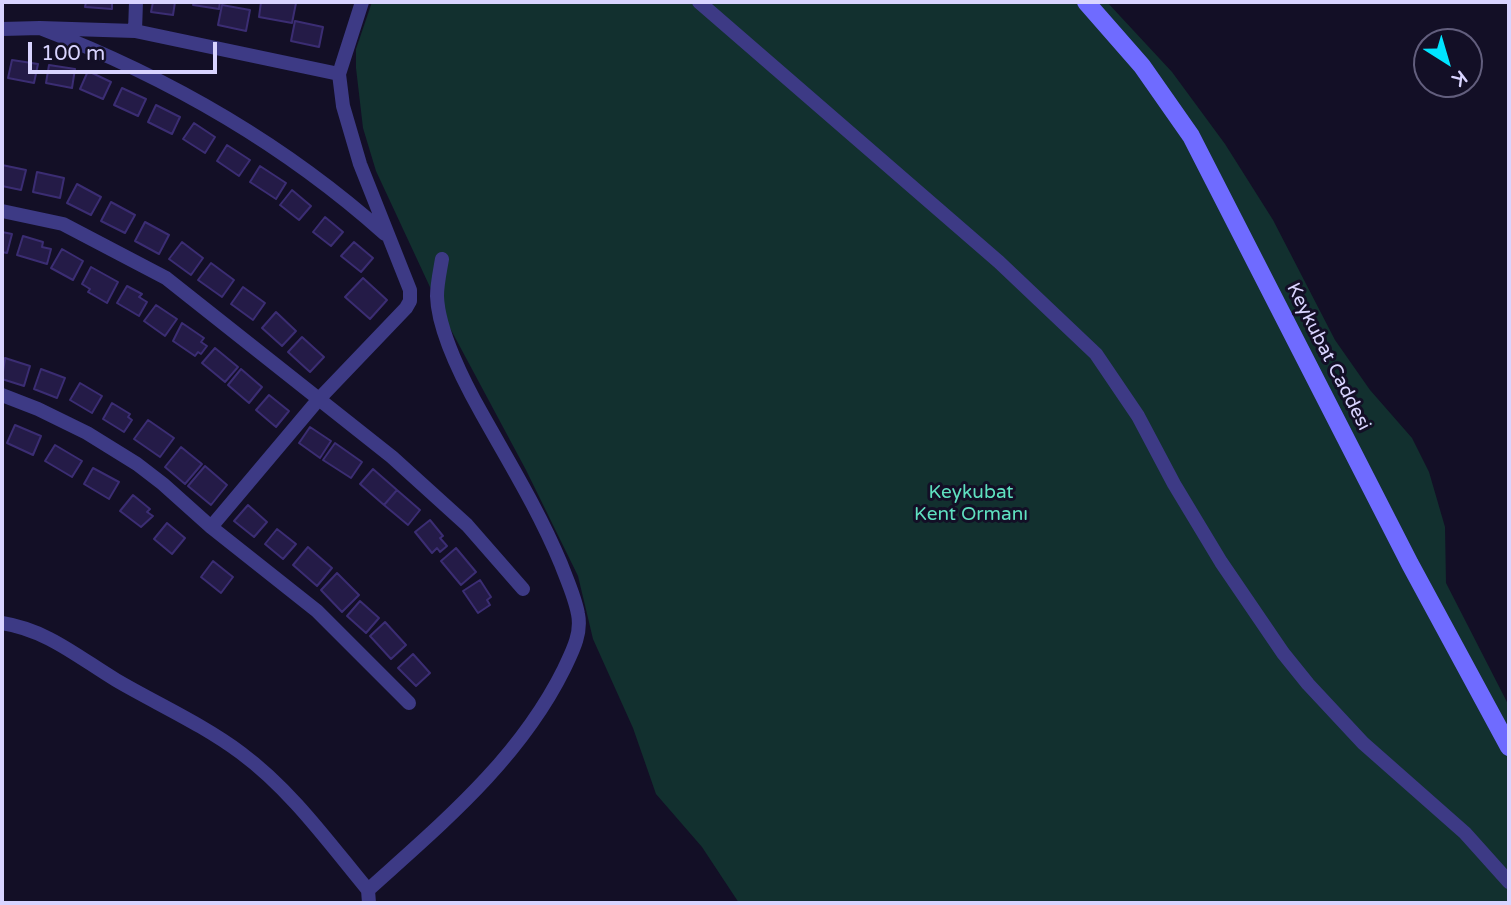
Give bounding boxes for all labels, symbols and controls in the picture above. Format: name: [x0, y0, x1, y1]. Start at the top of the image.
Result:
scale bar: [32, 28, 220, 72]
north arrow: [1413, 28, 1483, 98]
text: 100 m: [41, 41, 105, 66]
text: K: [1448, 66, 1471, 91]
street label: Keykubat Caddesi: [1281, 279, 1375, 435]
park label: Keykubat Kent Ormanı: [914, 482, 1028, 526]

